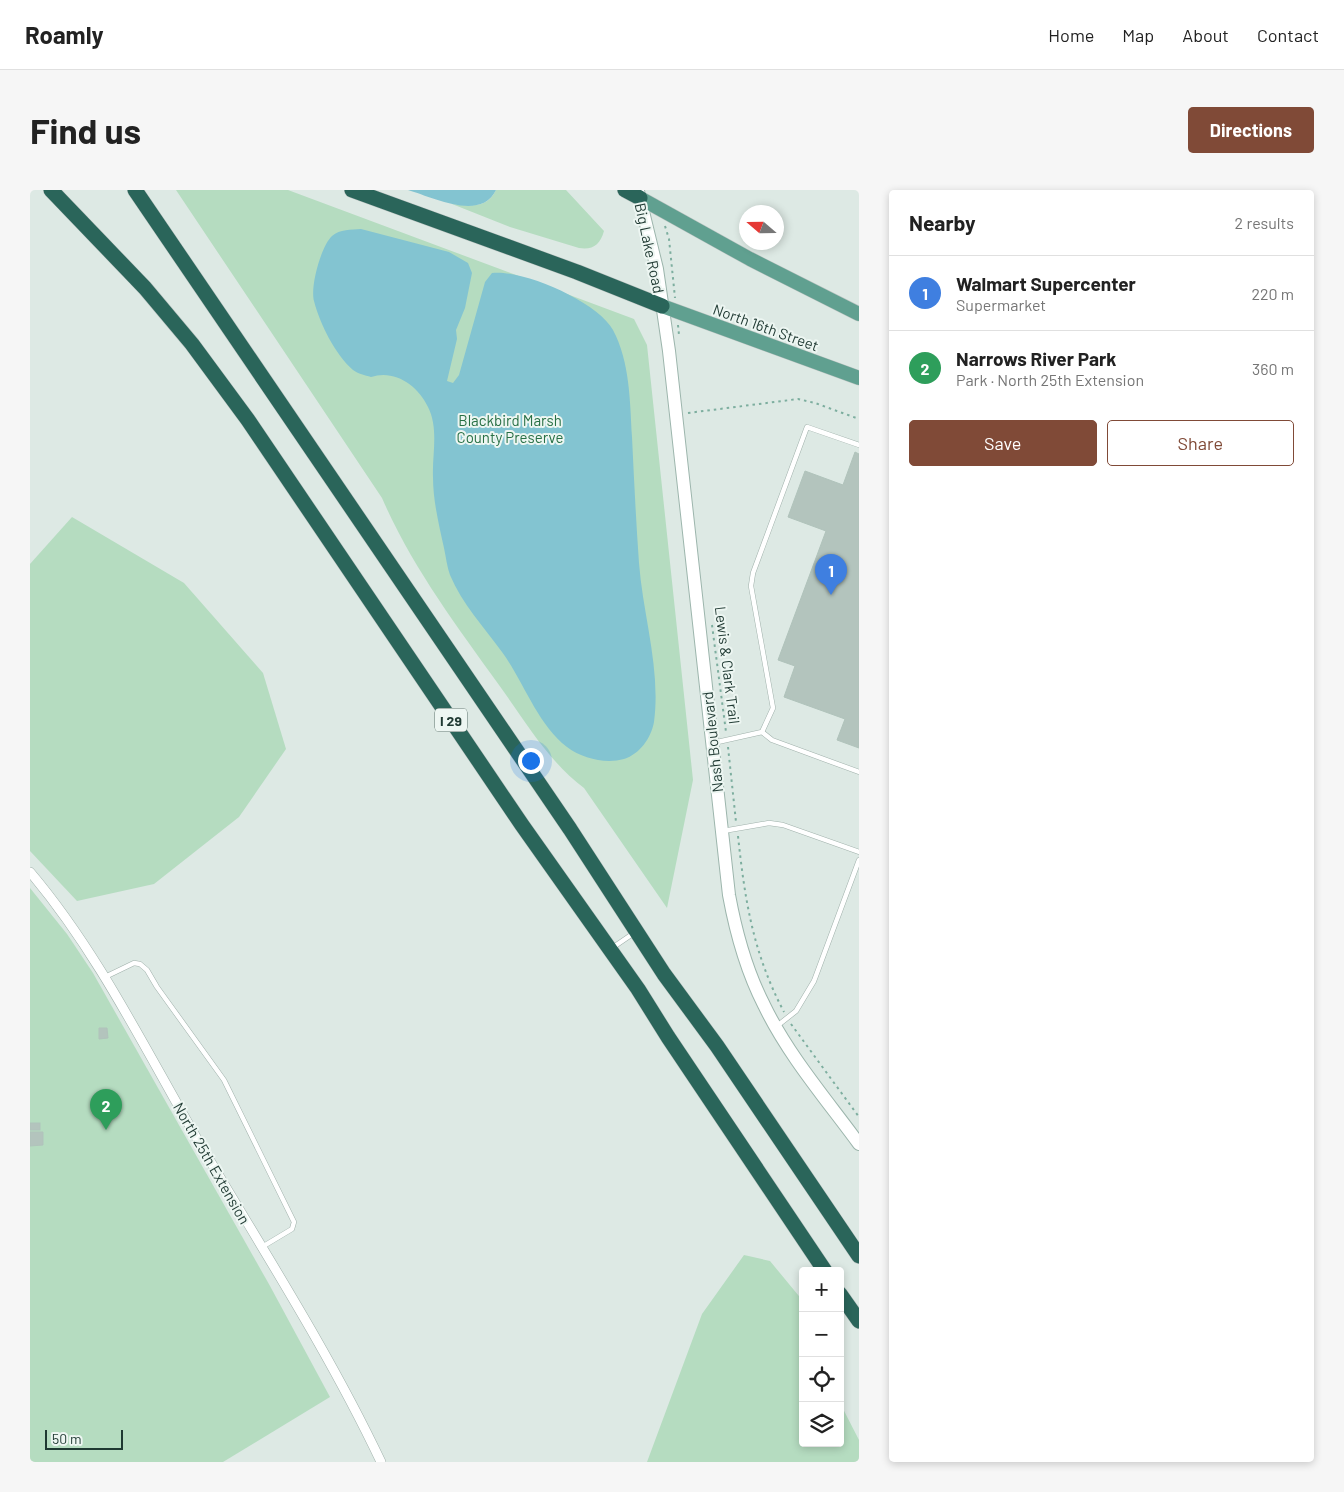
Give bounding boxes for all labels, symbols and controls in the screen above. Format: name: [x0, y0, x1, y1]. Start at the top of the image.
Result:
text: Roamly: [25, 20, 104, 49]
text: Home: [1048, 24, 1094, 46]
text: Map: [1122, 24, 1154, 46]
text: About: [1182, 24, 1229, 46]
text: Contact: [1257, 24, 1319, 46]
button: Directions: [1188, 107, 1314, 153]
text: Find us: [30, 109, 141, 151]
street label: Big Lake Road: [632, 201, 668, 295]
north arrow: [739, 205, 784, 250]
text: Nearby: [909, 210, 975, 235]
text: 2 results: [1235, 213, 1294, 232]
text: Walmart Supercenter: [956, 272, 1136, 295]
text: 1: [922, 284, 928, 303]
text: 220 m: [1251, 284, 1294, 303]
text: Supermarket: [956, 295, 1046, 314]
street label: North 16th Street: [711, 300, 821, 354]
text: Narrows River Park: [956, 347, 1116, 370]
text: 2: [921, 359, 929, 378]
text: 360 m: [1252, 359, 1294, 378]
text: Park · North 25th Extension: [956, 370, 1144, 389]
park label: Blackbird Marsh County Preserve: [457, 411, 563, 446]
button: Save: [909, 420, 1097, 466]
button: Share: [1107, 420, 1294, 466]
pin: 1: [815, 554, 847, 595]
street label: Lewis & Clark Trail: [712, 605, 744, 725]
street label: Nash Boulevard: [698, 691, 726, 793]
road number: I 29: [435, 708, 467, 732]
your location: [518, 748, 544, 774]
pin: 2: [90, 1089, 122, 1130]
street label: North 25th Extension: [170, 1099, 254, 1227]
map controls: [799, 1267, 844, 1447]
button: +: [799, 1267, 844, 1312]
button: −: [799, 1312, 844, 1357]
button: locate: [799, 1357, 844, 1402]
button: layers: [799, 1402, 844, 1447]
scale bar: [45, 1427, 122, 1450]
text: 50 m: [52, 1430, 81, 1447]

